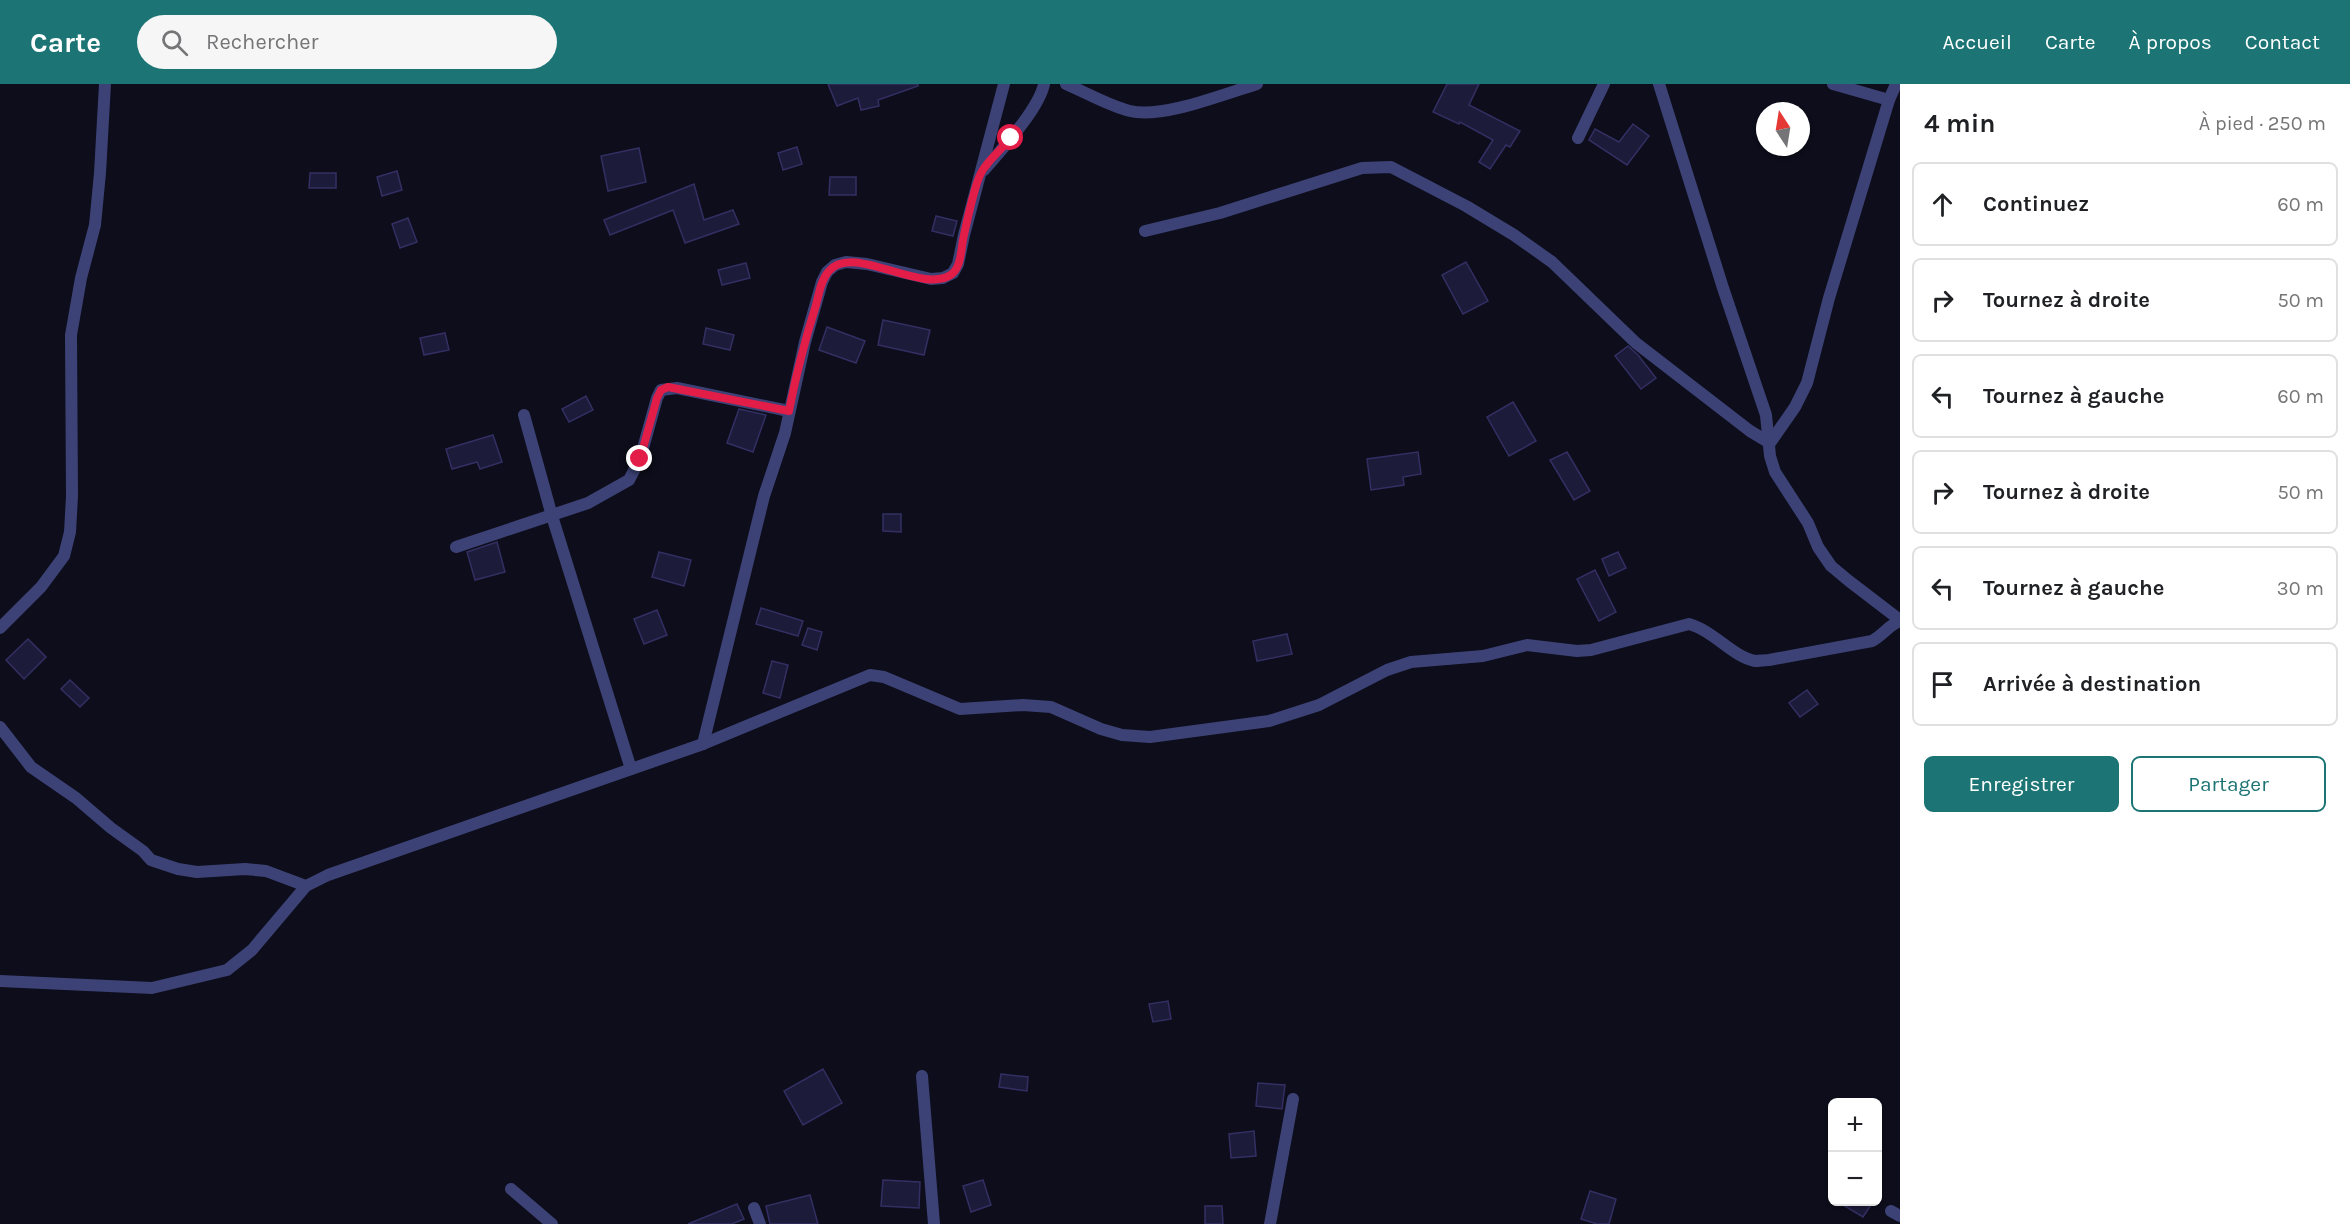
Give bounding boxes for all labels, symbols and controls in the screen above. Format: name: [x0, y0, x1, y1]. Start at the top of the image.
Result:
search box: [137, 15, 557, 69]
text: Carte: [30, 26, 101, 59]
icon: search: [158, 26, 191, 59]
text: Rechercher: [206, 29, 319, 55]
text: Accueil: [1943, 30, 2012, 54]
text: Carte: [2045, 30, 2096, 54]
text: À propos: [2129, 30, 2212, 54]
text: Contact: [2245, 30, 2320, 54]
north arrow: [1756, 102, 1810, 156]
text: 4 min: [1924, 108, 1995, 139]
text: À pied · 250 m: [2199, 112, 2326, 135]
route start: [997, 124, 1023, 150]
icon: ahead: [1926, 188, 1959, 221]
text: Continuez: [1983, 191, 2089, 217]
text: 60 m: [2277, 193, 2324, 216]
icon: right: [1926, 284, 1959, 317]
text: Tournez à droite: [1983, 287, 2150, 313]
text: 50 m: [2277, 289, 2324, 312]
icon: left: [1926, 380, 1959, 413]
text: Tournez à gauche: [1983, 383, 2164, 409]
text: 60 m: [2277, 385, 2324, 408]
route end: [626, 445, 652, 471]
icon: right: [1926, 476, 1959, 509]
text: Tournez à droite: [1983, 479, 2150, 505]
text: 50 m: [2277, 481, 2324, 504]
icon: left: [1926, 572, 1959, 605]
text: Tournez à gauche: [1983, 575, 2164, 601]
text: 30 m: [2277, 577, 2324, 600]
icon: arrive: [1926, 668, 1959, 701]
text: Arrivée à destination: [1983, 671, 2201, 697]
button: Enregistrer: [1924, 756, 2119, 812]
button: Partager: [2131, 756, 2326, 812]
map controls: [1828, 1098, 1882, 1206]
button: +: [1828, 1098, 1882, 1152]
button: −: [1828, 1152, 1882, 1206]

